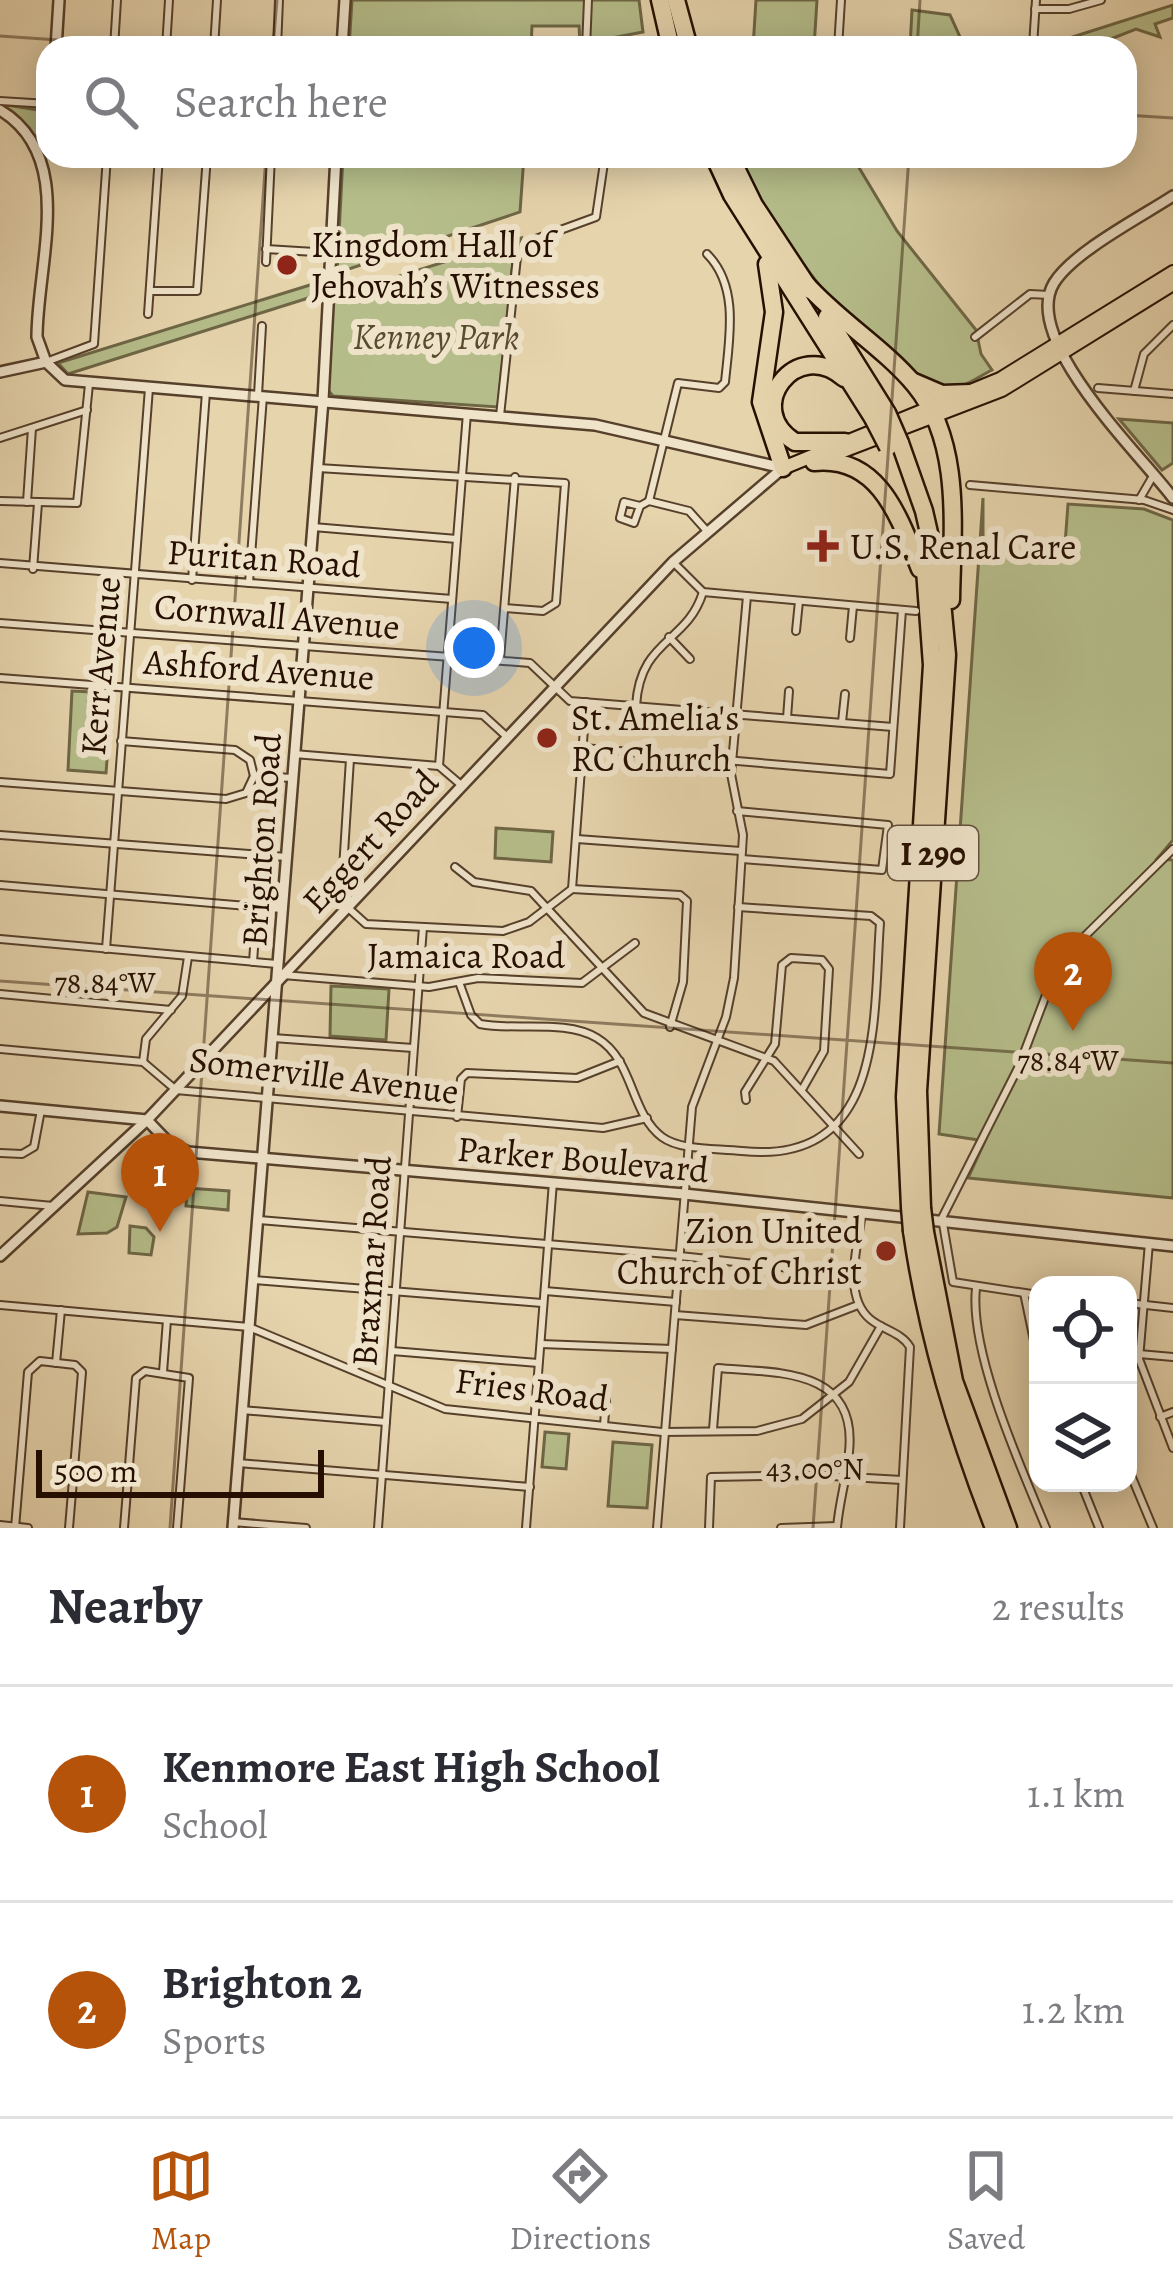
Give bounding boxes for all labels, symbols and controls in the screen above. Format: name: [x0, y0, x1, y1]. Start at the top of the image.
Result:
search box: [36, 36, 1137, 168]
icon: search: [78, 69, 144, 135]
text: Search here: [174, 71, 388, 133]
place label: Kingdom Hall of Jehovah’s Witnesses: [311, 220, 600, 310]
marker: Kingdom Hall of Jehovah’s Witnesses: [274, 252, 300, 278]
park label: Kenney Park: [353, 312, 519, 361]
place label: U.S. Renal Care: [850, 522, 1076, 571]
street label: Puritan Road: [166, 527, 363, 589]
marker: U.S. Renal Care: [807, 530, 839, 562]
street label: Kerr Avenue: [68, 574, 132, 758]
street label: Cornwall Avenue: [152, 581, 402, 651]
your location: [444, 618, 504, 678]
street label: Ashford Avenue: [141, 636, 376, 701]
place label: St. Amelia's RC Church: [571, 693, 739, 783]
marker: St. Amelia's RC Church: [534, 725, 560, 751]
street label: Brighton Road: [229, 731, 293, 948]
street label: Eggert Road: [291, 758, 450, 923]
road number: I 290: [888, 826, 978, 880]
street label: Jamaica Road: [367, 931, 566, 980]
pin: 2: [1034, 932, 1112, 1031]
text: 78.84°W: [54, 963, 156, 1003]
street label: Somerville Avenue: [187, 1034, 461, 1116]
text: 78.84°W: [1017, 1041, 1119, 1081]
street label: Parker Boulevard: [455, 1124, 711, 1194]
pin: 1: [121, 1133, 199, 1232]
street label: Braxmar Road: [339, 1153, 403, 1368]
place label: Zion United Church of Christ: [617, 1206, 863, 1296]
marker: Zion United Church of Christ: [873, 1238, 899, 1264]
map controls: [1029, 1276, 1137, 1492]
button: locate: [1029, 1276, 1137, 1384]
street label: Fries Road: [452, 1355, 612, 1423]
button: layers: [1029, 1384, 1137, 1492]
scale bar: [36, 1444, 324, 1497]
text: 500 m: [54, 1448, 137, 1493]
text: 43.00°N: [766, 1449, 864, 1489]
text: Nearby: [48, 1571, 202, 1641]
text: 2 results: [992, 1580, 1125, 1633]
text: Kenmore East High School: [162, 1736, 660, 1798]
text: 1: [80, 1767, 94, 1820]
text: 1.1 km: [1027, 1767, 1125, 1820]
text: School: [162, 1798, 268, 1851]
text: Brighton 2: [162, 1952, 362, 2014]
text: 2: [78, 1983, 96, 2036]
text: 1.2 km: [1022, 1983, 1125, 2036]
text: Sports: [162, 2014, 266, 2067]
tab: Map: [148, 2143, 214, 2260]
tab: Directions: [510, 2143, 651, 2260]
tab: Saved: [947, 2143, 1025, 2260]

